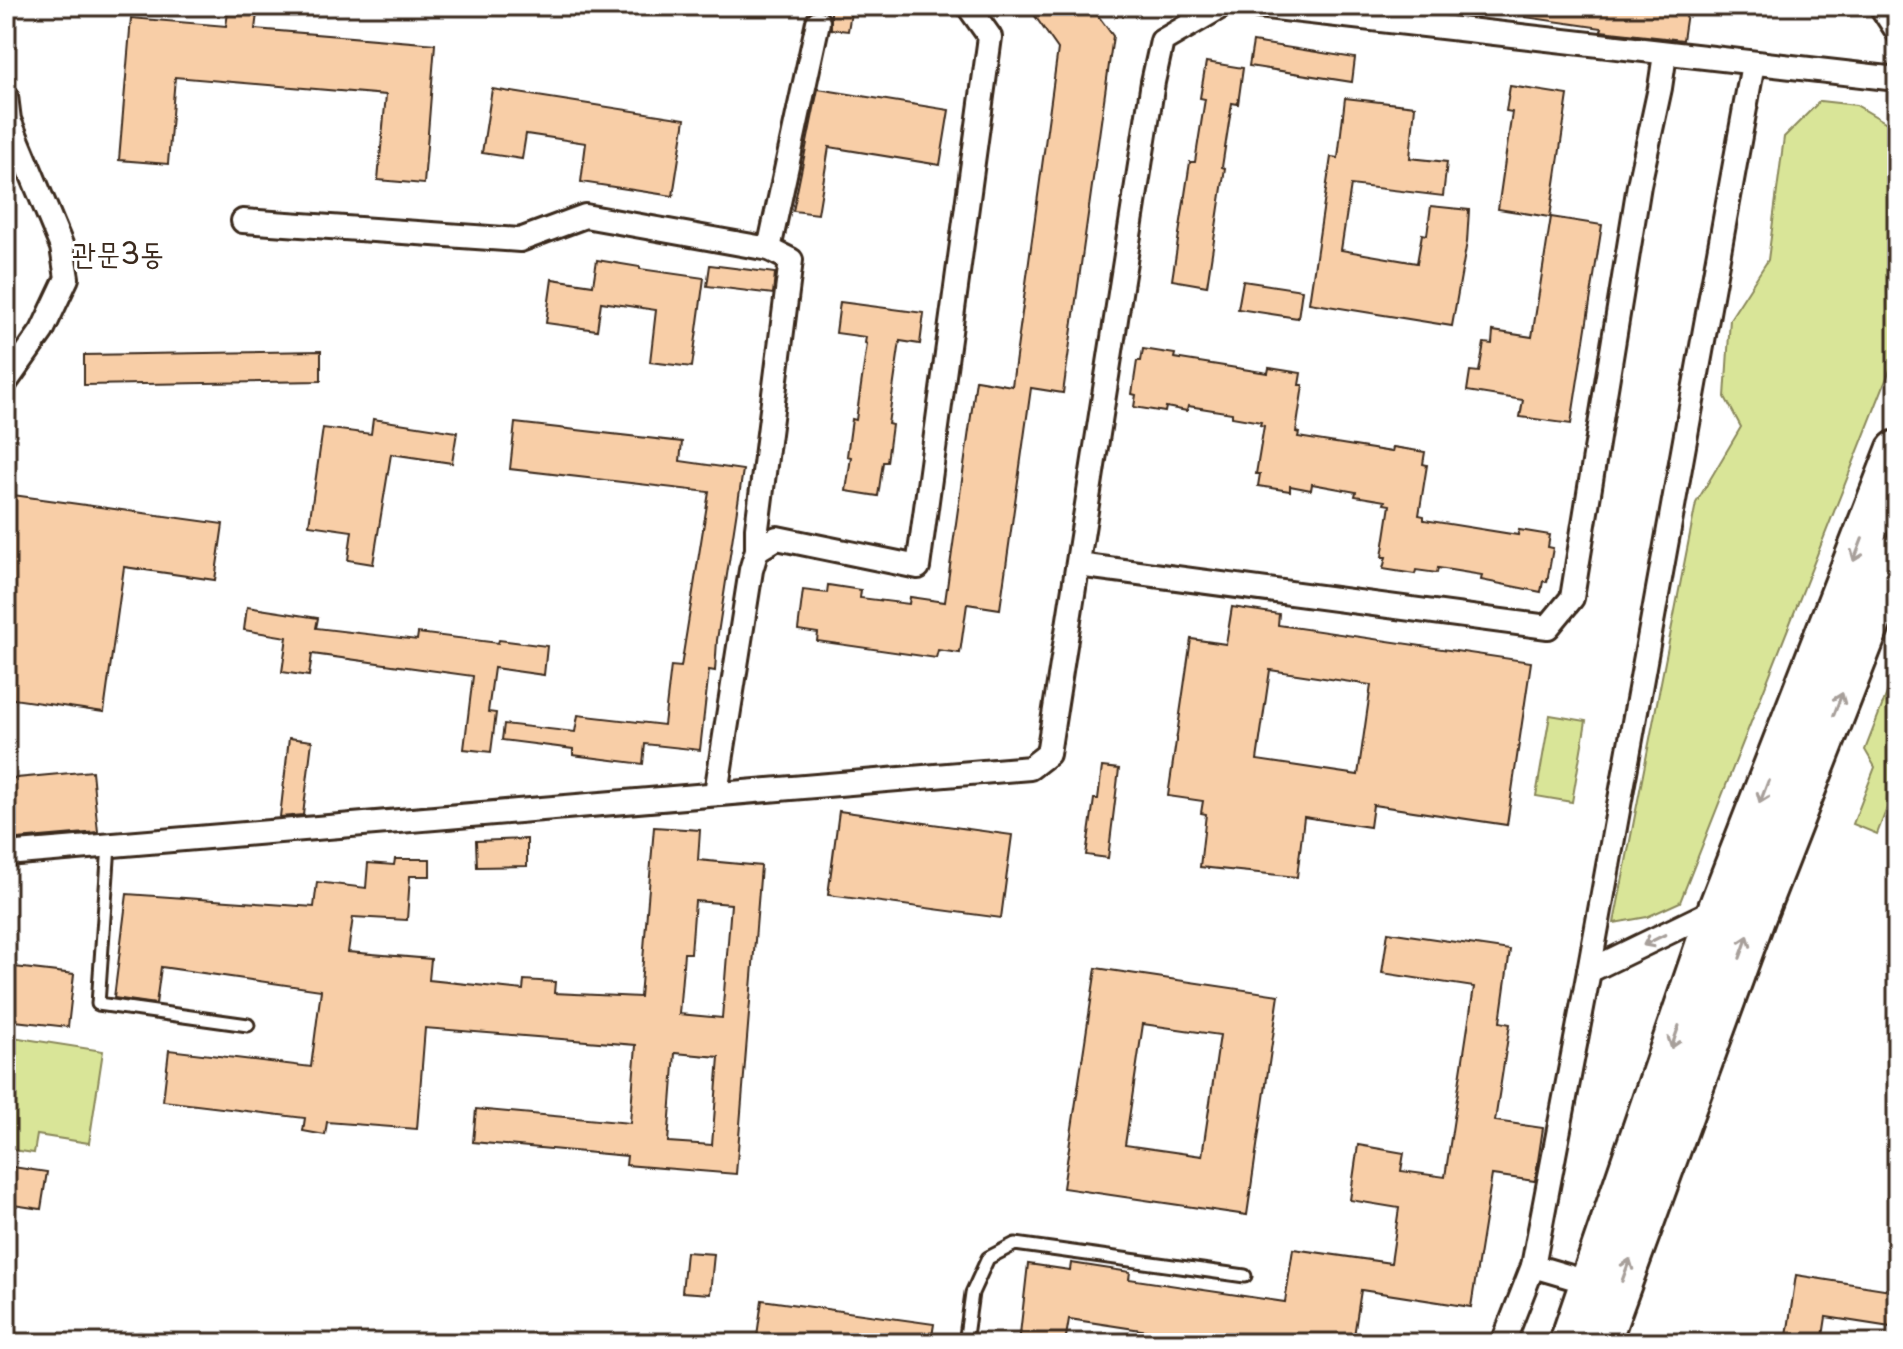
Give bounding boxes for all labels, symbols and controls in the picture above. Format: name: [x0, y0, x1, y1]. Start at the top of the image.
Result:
district label: 관문3동: [72, 229, 164, 274]
one-way arrow: [1850, 537, 1865, 562]
one-way arrow: [1832, 692, 1846, 717]
one-way arrow: [1756, 779, 1770, 804]
one-way arrow: [1642, 932, 1666, 948]
one-way arrow: [1737, 934, 1752, 959]
one-way arrow: [1666, 1024, 1681, 1049]
one-way arrow: [1620, 1258, 1634, 1283]

